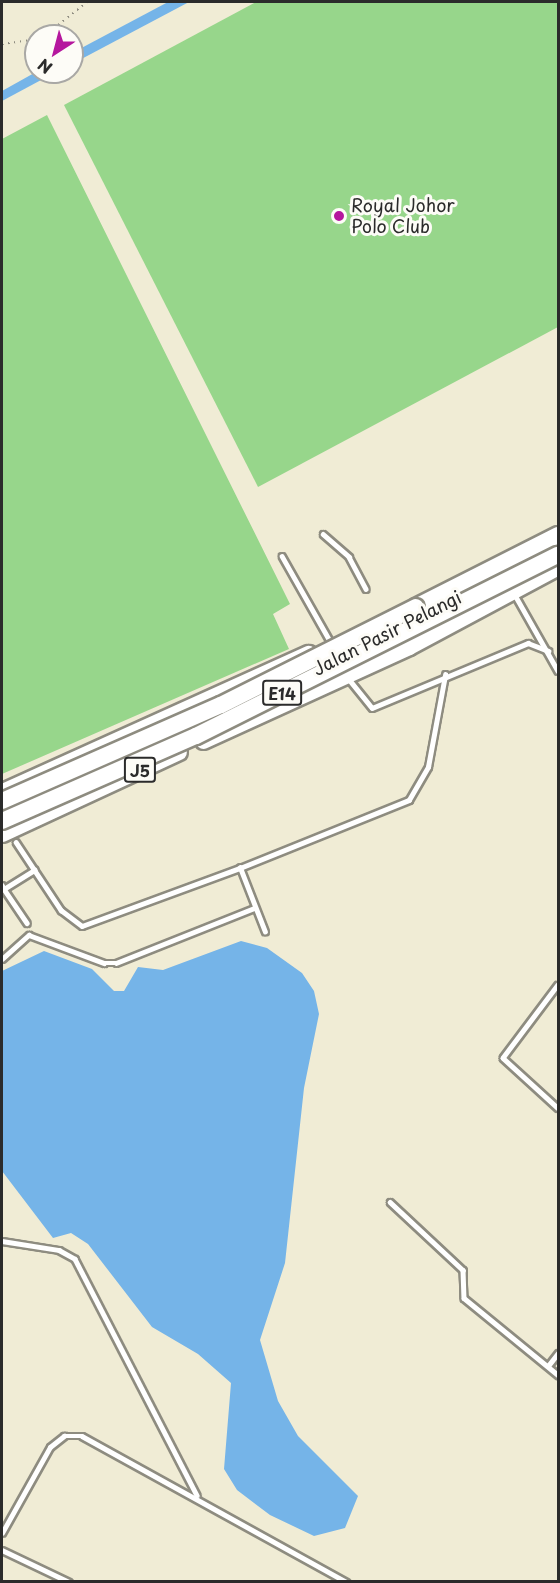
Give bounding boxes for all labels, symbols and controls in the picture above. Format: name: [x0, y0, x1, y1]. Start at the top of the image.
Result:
north arrow: [24, 24, 84, 84]
text: N: [32, 54, 57, 80]
place label: Royal Johor Polo Club: [351, 195, 454, 238]
marker: Royal Johor Polo Club: [332, 209, 346, 223]
street label: Jalan Pasir Pelangi: [309, 586, 465, 680]
road number: E14: [261, 680, 303, 706]
road number: J5: [124, 757, 156, 783]

